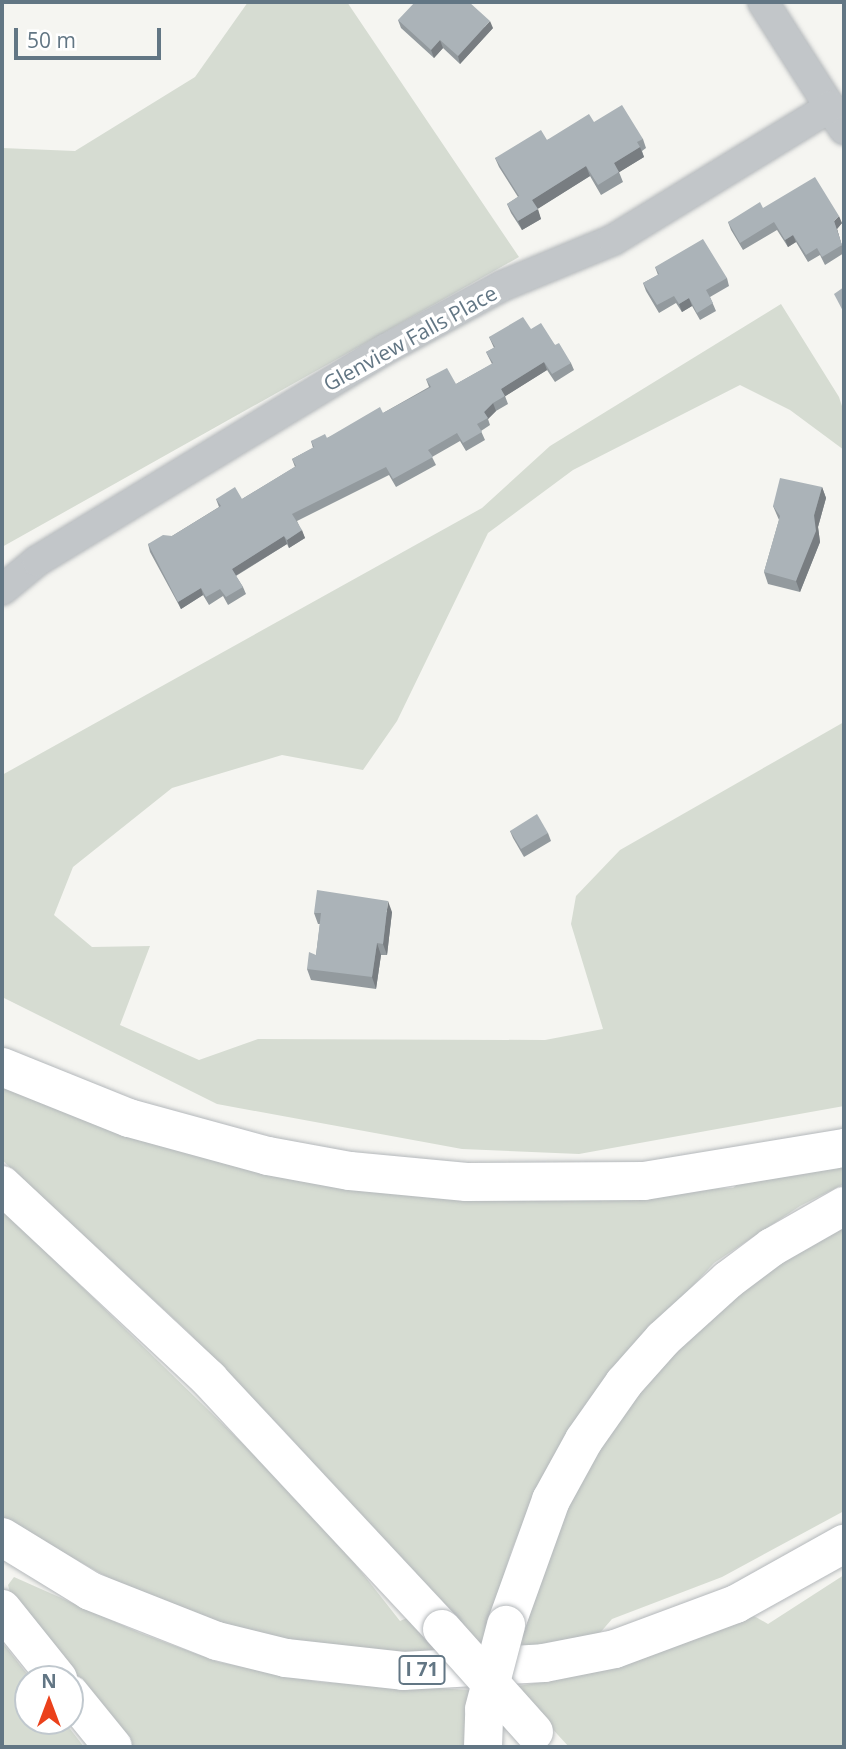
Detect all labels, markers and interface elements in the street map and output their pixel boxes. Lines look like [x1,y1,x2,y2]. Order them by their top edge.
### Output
scale bar [18,14,164,58]
text: 50 m [27,26,76,54]
street label: Glenview Falls Place [319,280,501,396]
road number: I 71 [398,1654,446,1686]
north arrow [14,1665,84,1735]
text: N [41,1668,57,1694]

